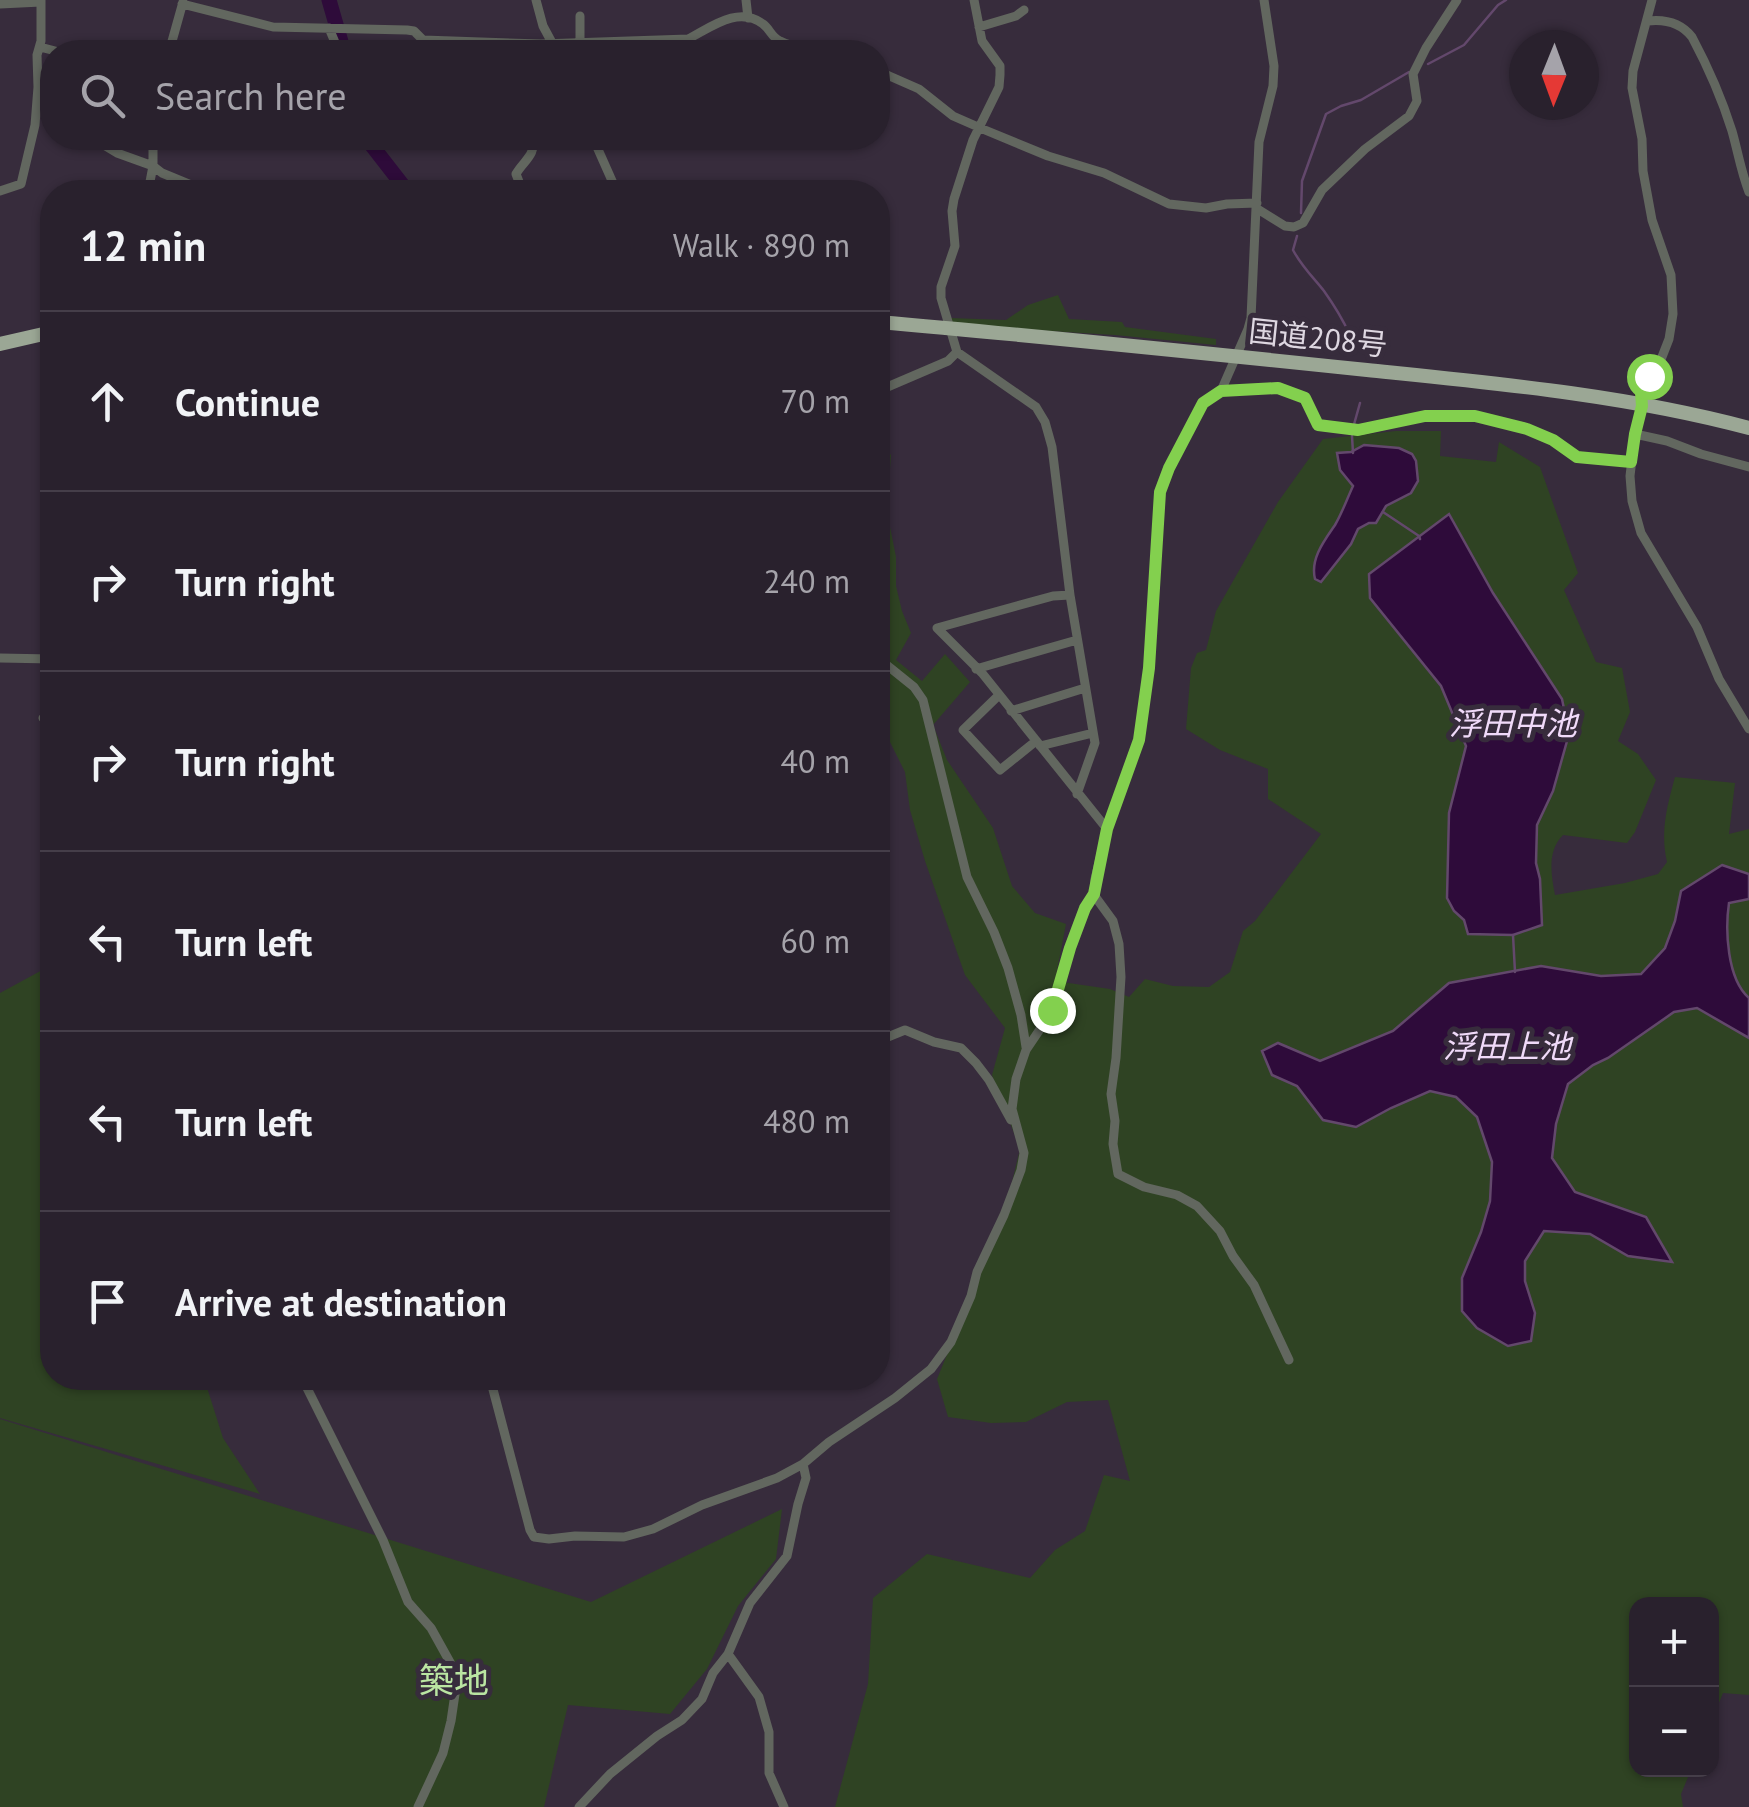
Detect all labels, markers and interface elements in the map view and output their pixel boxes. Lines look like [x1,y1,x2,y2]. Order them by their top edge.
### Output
north arrow [1509,30,1599,120]
search box [40,40,890,150]
icon: search [75,68,130,123]
text: Search here [155,71,347,120]
text: 12 min [80,218,206,273]
text: Walk · 890 m [673,224,850,266]
street label: 国道208号 [1247,310,1389,364]
route start [1627,354,1673,400]
icon: ahead [80,374,135,429]
text: Continue [175,377,320,426]
text: 70 m [781,380,850,422]
icon: right [80,554,135,609]
text: Turn right [175,557,335,606]
text: 240 m [763,560,850,602]
water label: 浮田中池 [1449,702,1580,744]
icon: right [80,734,135,789]
text: Turn right [175,737,335,786]
text: 40 m [781,740,850,782]
icon: left [80,914,135,969]
text: Turn left [175,917,312,966]
text: 60 m [781,920,850,962]
route end [1030,988,1076,1034]
water label: 浮田上池 [1443,1025,1574,1067]
icon: left [80,1094,135,1149]
text: Turn left [175,1097,312,1146]
text: 480 m [763,1100,850,1142]
icon: arrive [80,1274,135,1329]
text: Arrive at destination [175,1277,507,1326]
map controls [1629,1597,1719,1777]
button: + [1629,1597,1719,1687]
district label: 築地 [419,1657,489,1703]
button: − [1629,1687,1719,1777]

